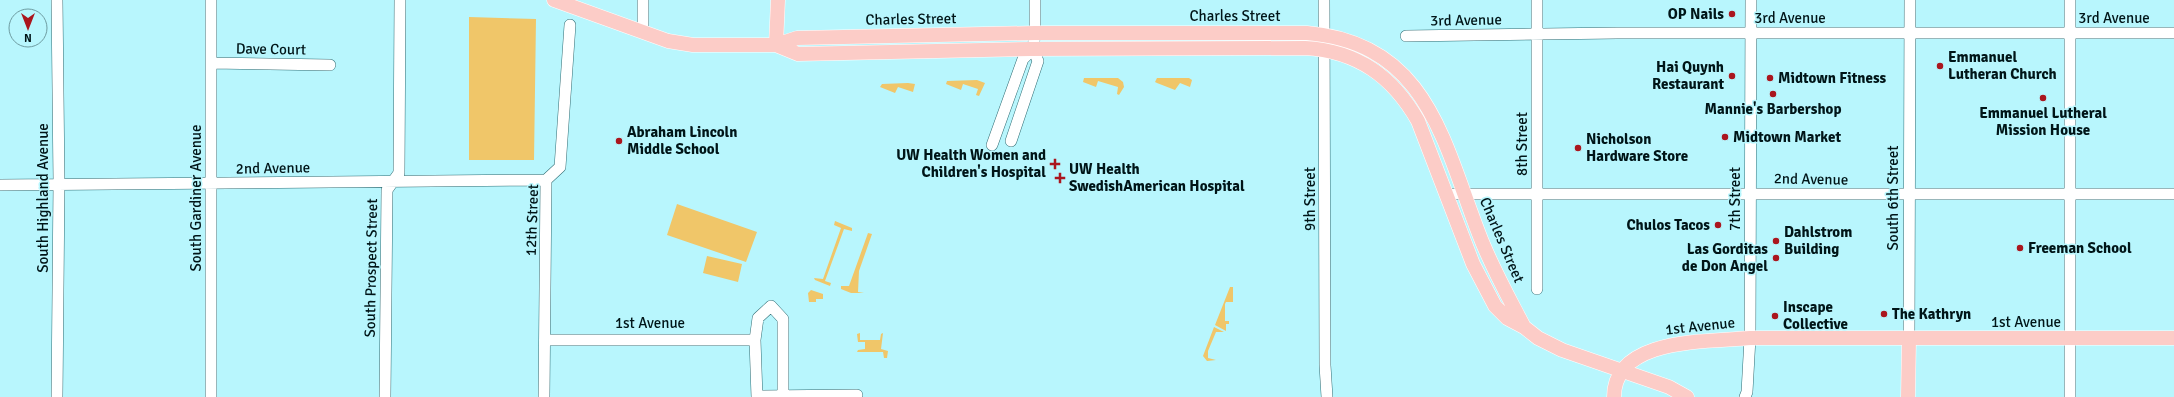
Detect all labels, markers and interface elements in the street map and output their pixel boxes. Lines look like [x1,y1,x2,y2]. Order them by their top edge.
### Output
place label: OP Nails [1668,5,1724,23]
street label: Charles Street [1189,7,1281,25]
north arrow [8,8,48,48]
street label: Charles Street [865,9,957,29]
marker: OP Nails [1727,9,1737,19]
street label: 3rd Avenue [1754,9,1826,27]
street label: 3rd Avenue [2078,9,2150,27]
street label: 3rd Avenue [1430,10,1502,30]
text: N [24,31,32,44]
street label: Dave Court [236,39,306,59]
place label: Emmanuel Lutheran Church [1948,48,2057,83]
place label: Hai Quynh Restaurant [1652,58,1724,93]
marker: Emmanuel Lutheran Church [1935,61,1945,71]
place label: Midtown Fitness [1778,69,1887,87]
marker: Hai Quynh Restaurant [1727,71,1737,81]
marker: Midtown Fitness [1765,73,1775,83]
marker: Mannie's Barbershop [1768,89,1778,99]
marker: Emmanuel Lutheral Mission House [2038,93,2048,103]
place label: Mannie's Barbershop [1705,100,1841,118]
place label: Emmanuel Lutheral Mission House [1979,104,2107,139]
street label: 8th Street [1513,112,1531,176]
street label: South Highland Avenue [34,123,52,273]
place label: Abraham Lincoln Middle School [627,123,737,158]
street label: South Gardiner Avenue [187,124,205,272]
place label: Midtown Market [1733,128,1841,146]
place label: Nicholson Hardware Store [1586,130,1688,165]
marker: Midtown Market [1720,132,1730,142]
marker: Abraham Lincoln Middle School [614,136,624,146]
marker: Nicholson Hardware Store [1573,143,1583,153]
place label: UW Health Women and Children's Hospital [896,146,1046,181]
street label: South 6th Street [1884,146,1902,250]
street label: 2nd Avenue [236,158,310,178]
marker: UW Health Women and Children's Hospital [1049,158,1061,170]
place label: UW Health SwedishAmerican Hospital [1069,160,1245,195]
street label: 9th Street [1301,167,1319,231]
street label: 7th Street [1726,167,1744,231]
street label: 2nd Avenue [1774,169,1848,189]
marker: UW Health SwedishAmerican Hospital [1054,172,1066,184]
street label: 12th Street [522,184,542,256]
street label: Charles Street [1476,195,1528,285]
street label: South Prospect Street [361,198,381,338]
place label: Chulos Tacos [1626,216,1710,234]
marker: Chulos Tacos [1713,220,1723,230]
place label: Dahlstrom Building [1784,223,1852,258]
marker: Dahlstrom Building [1771,236,1781,246]
place label: Freeman School [2028,239,2132,257]
place label: Las Gorditas de Don Angel [1682,240,1768,275]
marker: Freeman School [2015,243,2025,253]
marker: Las Gorditas de Don Angel [1771,253,1781,263]
place label: Inscape Collective [1783,298,1848,333]
place label: The Kathryn [1892,305,1971,323]
marker: The Kathryn [1879,309,1889,319]
marker: Inscape Collective [1770,311,1780,321]
street label: 1st Avenue [1664,313,1736,339]
street label: 1st Avenue [1991,313,2061,331]
street label: 1st Avenue [615,314,685,332]

